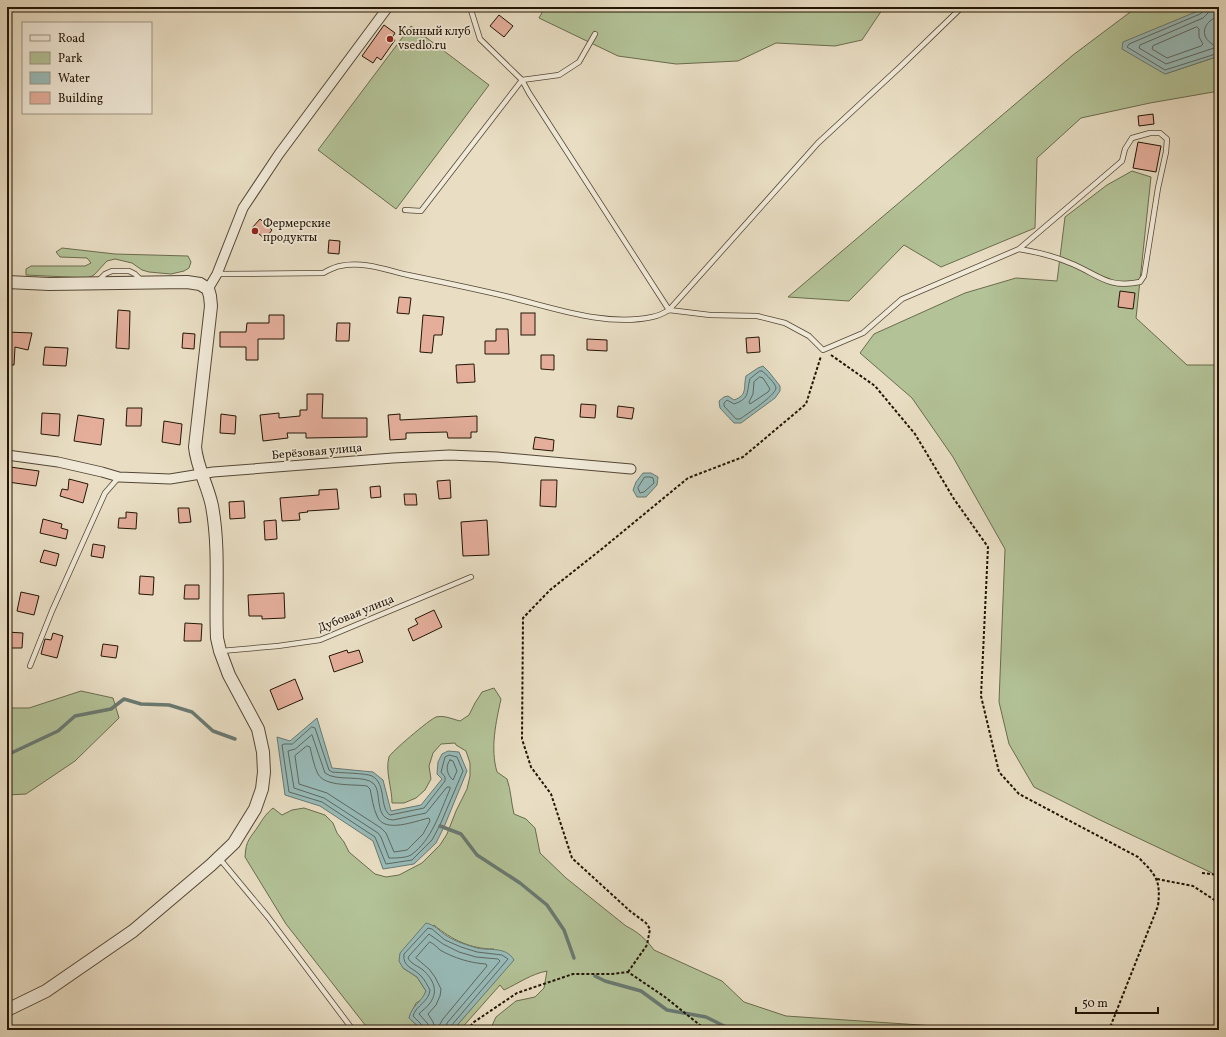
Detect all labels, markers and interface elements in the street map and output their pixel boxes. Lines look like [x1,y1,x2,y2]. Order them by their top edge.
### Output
legend [22,22,152,114]
place label: Конный клуб vsedlo.ru [398,24,471,54]
text: Road [58,31,85,47]
marker: Конный клуб vsedlo.ru [385,34,395,44]
text: Park [58,51,83,67]
text: Water [58,71,90,87]
text: Building [58,91,103,107]
place label: Фермерские продукты [263,216,331,246]
marker: Фермерские продукты [250,226,260,236]
street label: Берёзовая улица [271,440,363,464]
street label: Дубовая улица [315,591,397,637]
scale bar [1076,989,1158,1015]
text: 50 m [1082,996,1108,1012]

